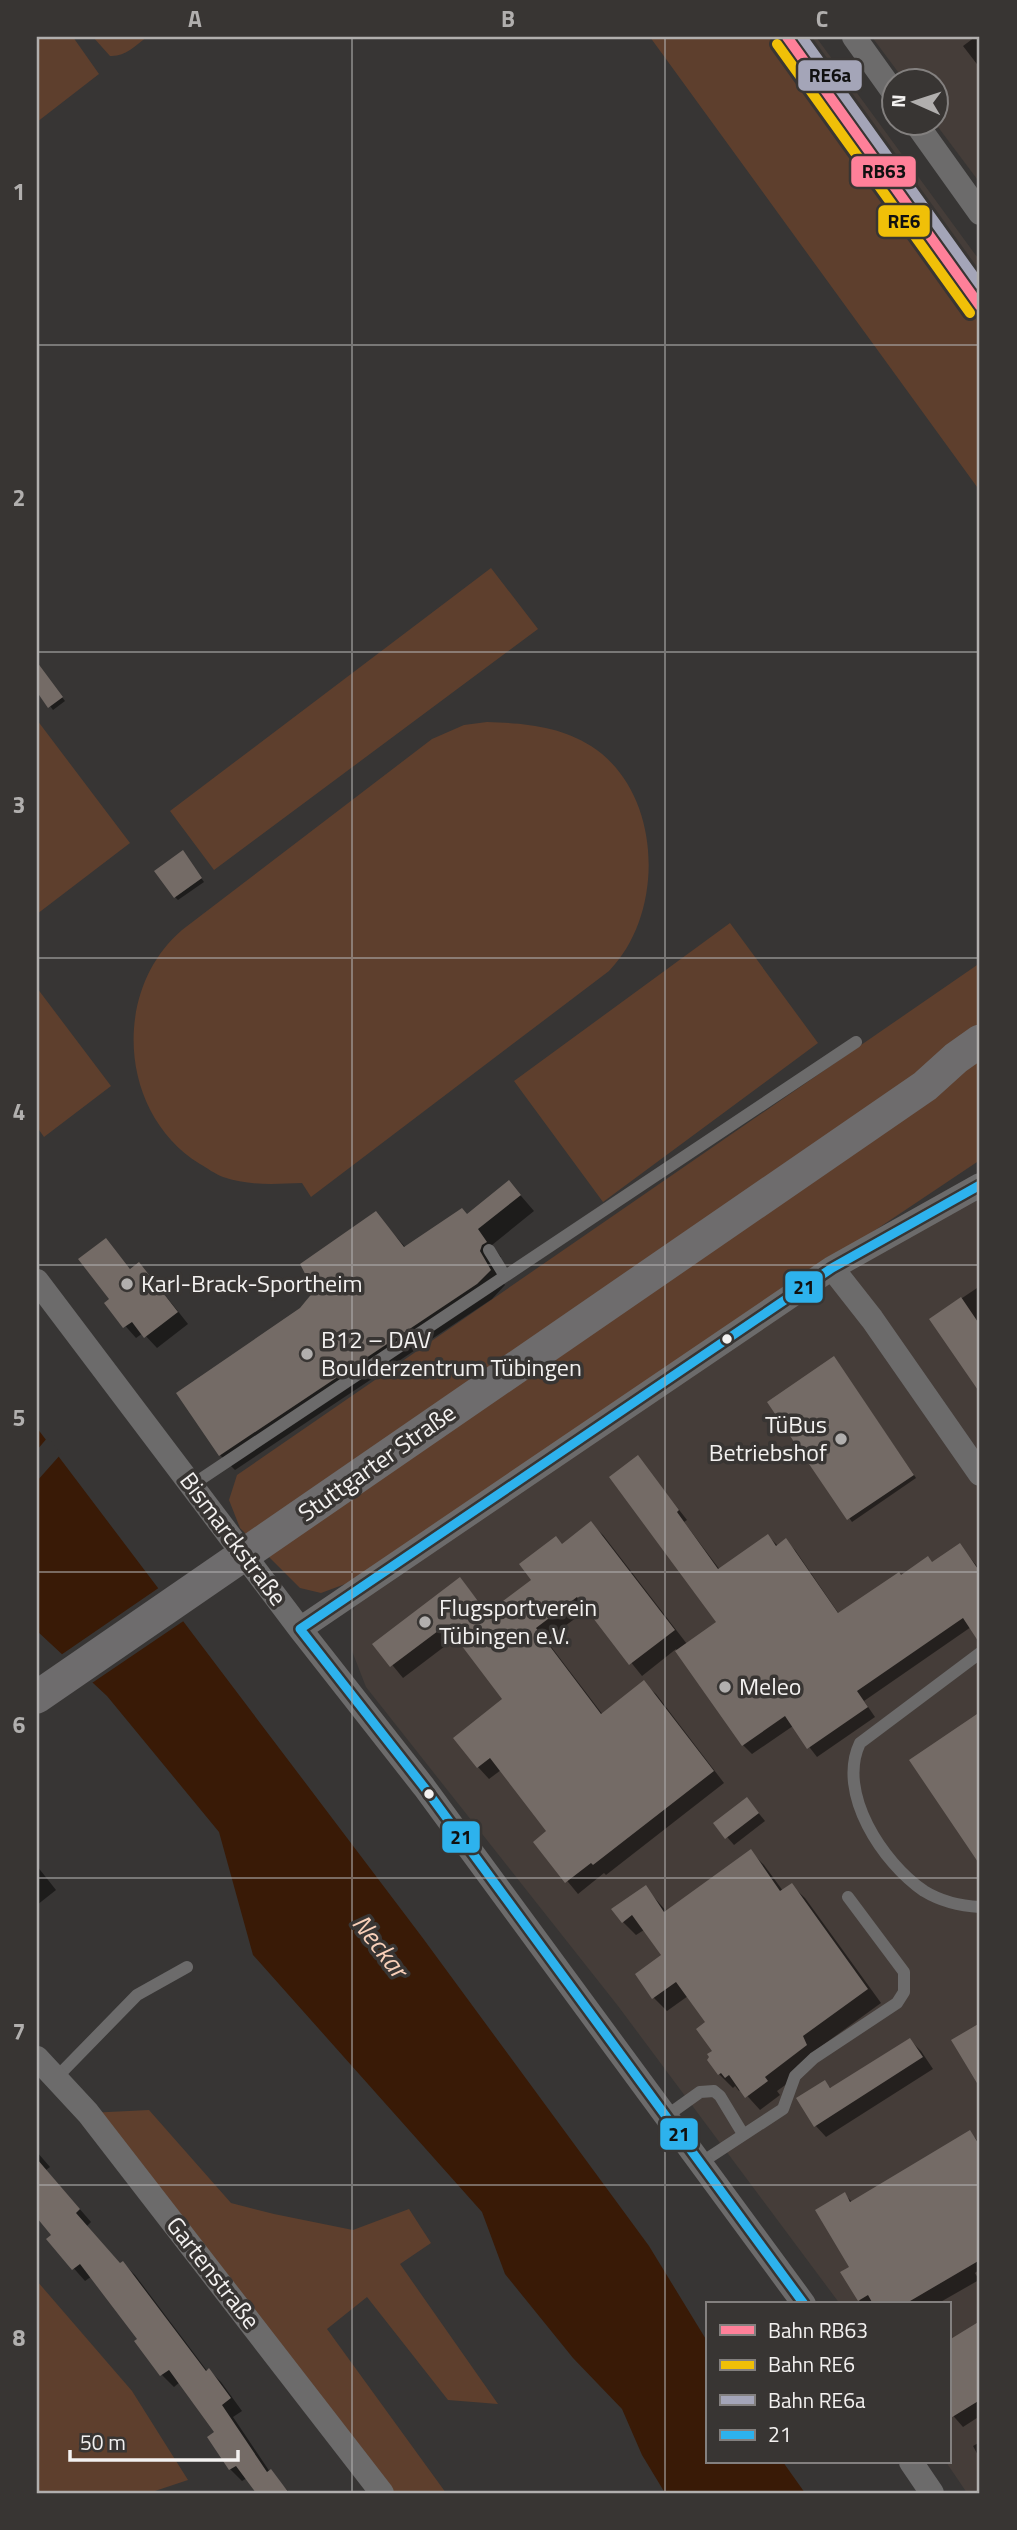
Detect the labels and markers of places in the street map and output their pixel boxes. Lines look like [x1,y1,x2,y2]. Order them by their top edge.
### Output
place label: Karl-Brack-Sportheim [141,1265,363,1301]
marker: Karl-Brack-Sportheim [119,1276,135,1292]
place label: B12 – DAV Boulderzentrum Tübingen [321,1321,582,1385]
unlabelled marker [720,1332,734,1346]
marker: B12 – DAV Boulderzentrum Tübingen [299,1346,315,1362]
place label: TüBus Betriebshof [709,1406,827,1470]
marker: TüBus Betriebshof [833,1431,849,1447]
place label: Flugsportverein Tübingen e.V. [439,1589,597,1653]
marker: Flugsportverein Tübingen e.V. [417,1614,433,1630]
place label: Meleo [739,1668,802,1704]
marker: Meleo [717,1679,733,1695]
unlabelled marker [422,1787,436,1801]

